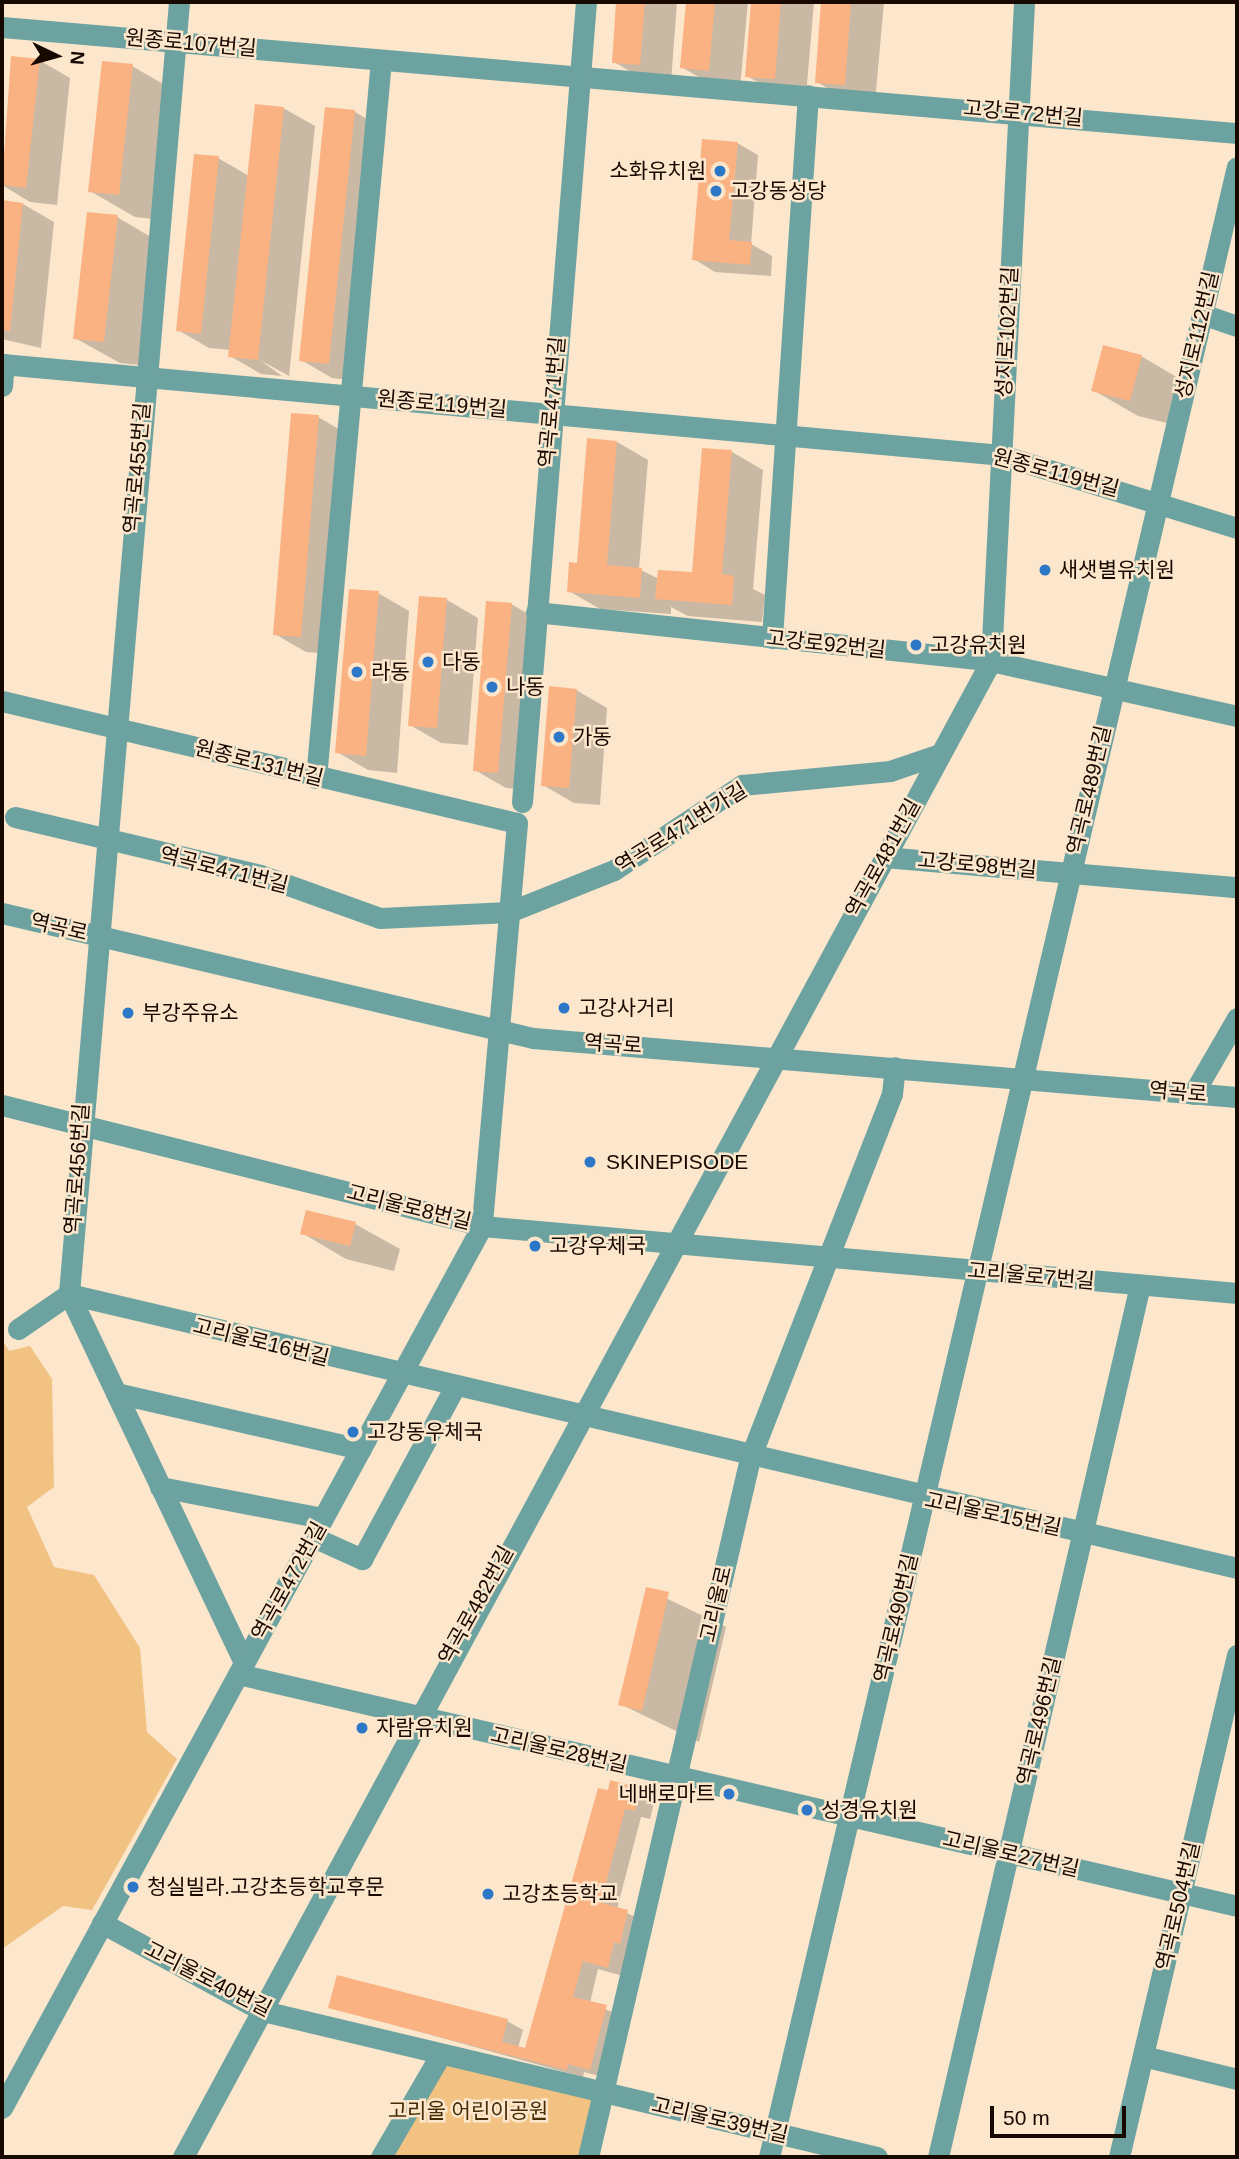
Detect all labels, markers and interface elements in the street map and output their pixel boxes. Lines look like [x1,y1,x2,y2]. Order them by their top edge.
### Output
north arrow [21,21,91,91]
street label: 원종로107번길 [124,25,258,61]
text: N [66,50,88,66]
street label: 고강로72번길 [962,95,1084,131]
place label: 소화유치원 [609,158,706,184]
marker: 소화유치원 [712,163,728,179]
place label: 고강동성당 [730,178,827,204]
marker: 고강동성당 [708,183,724,199]
street label: 성지로102번길 [991,266,1023,398]
street label: 성지로112번길 [1170,269,1224,401]
street label: 역곡로471번길 [534,335,570,469]
street label: 원종로119번길 [376,386,508,422]
street label: 역곡로455번길 [119,401,155,535]
street label: 원종로119번길 [990,444,1122,502]
place label: 새샛별유치원 [1059,557,1175,583]
marker: 새샛별유치원 [1037,562,1053,578]
street label: 고강로92번길 [765,625,887,663]
place label: 고강유치원 [930,632,1027,658]
marker: 고강유치원 [908,637,924,653]
place label: 다동 [442,649,481,675]
marker: 다동 [420,654,436,670]
place label: 라동 [371,659,410,685]
marker: 라동 [349,664,365,680]
place label: 나동 [506,674,545,700]
marker: 나동 [484,679,500,695]
street label: 역곡로489번길 [1062,723,1116,857]
place label: 가동 [573,724,612,750]
marker: 가동 [551,729,567,745]
street label: 원종로131번길 [192,735,326,791]
street label: 역곡로471번가길 [610,777,752,879]
street label: 역곡로481번길 [840,794,926,922]
street label: 역곡로471번길 [157,842,291,898]
street label: 고강로98번길 [916,847,1038,883]
street label: 역곡로 [28,908,90,946]
place label: 고강사거리 [578,995,675,1021]
place label: 부강주유소 [142,1000,239,1026]
marker: 고강사거리 [556,1000,572,1016]
marker: 부강주유소 [120,1005,136,1021]
street label: 역곡로 [583,1029,643,1059]
street label: 역곡로 [1148,1077,1208,1107]
street label: 역곡로456번길 [60,1102,94,1236]
place label: SKINEPISODE [606,1149,748,1175]
marker: SKINEPISODE [580,1152,600,1172]
street label: 고리울로8번길 [344,1179,474,1235]
place label: 고강우체국 [549,1233,646,1259]
marker: 고강우체국 [527,1238,543,1254]
street label: 고리울로7번길 [966,1258,1096,1294]
street label: 고리울로16번길 [190,1313,332,1371]
place label: 고강동우체국 [367,1419,483,1445]
marker: 고강동우체국 [345,1424,361,1440]
street label: 고리울로15번길 [922,1487,1064,1541]
street label: 역곡로472번길 [246,1517,332,1645]
street label: 역곡로482번길 [433,1541,519,1669]
street label: 역곡로490번길 [869,1551,923,1685]
street label: 고리울로 [695,1564,737,1644]
street label: 역곡로496번길 [1012,1654,1066,1788]
place label: 자람유치원 [376,1715,473,1741]
marker: 자람유치원 [354,1720,370,1736]
street label: 고리울로28번길 [488,1722,630,1778]
place label: 네배로마트 [618,1781,715,1807]
marker: 네배로마트 [721,1786,737,1802]
place label: 성경유치원 [821,1797,918,1823]
marker: 성경유치원 [799,1802,815,1818]
street label: 고리울로27번길 [940,1826,1082,1882]
street label: 역곡로504번길 [1151,1839,1205,1973]
place label: 청실빌라.고강초등학교후문 [147,1874,385,1900]
marker: 청실빌라.고강초등학교후문 [125,1879,141,1895]
place label: 고강초등학교 [502,1881,618,1907]
marker: 고강초등학교 [480,1886,496,1902]
street label: 고리울로40번길 [140,1936,276,2022]
street label: 고리울로39번길 [649,2092,791,2148]
scale bar [994,2092,1130,2136]
park label: 고리울 어린이공원 [388,2098,548,2124]
text: 50 m [1003,2106,1050,2129]

